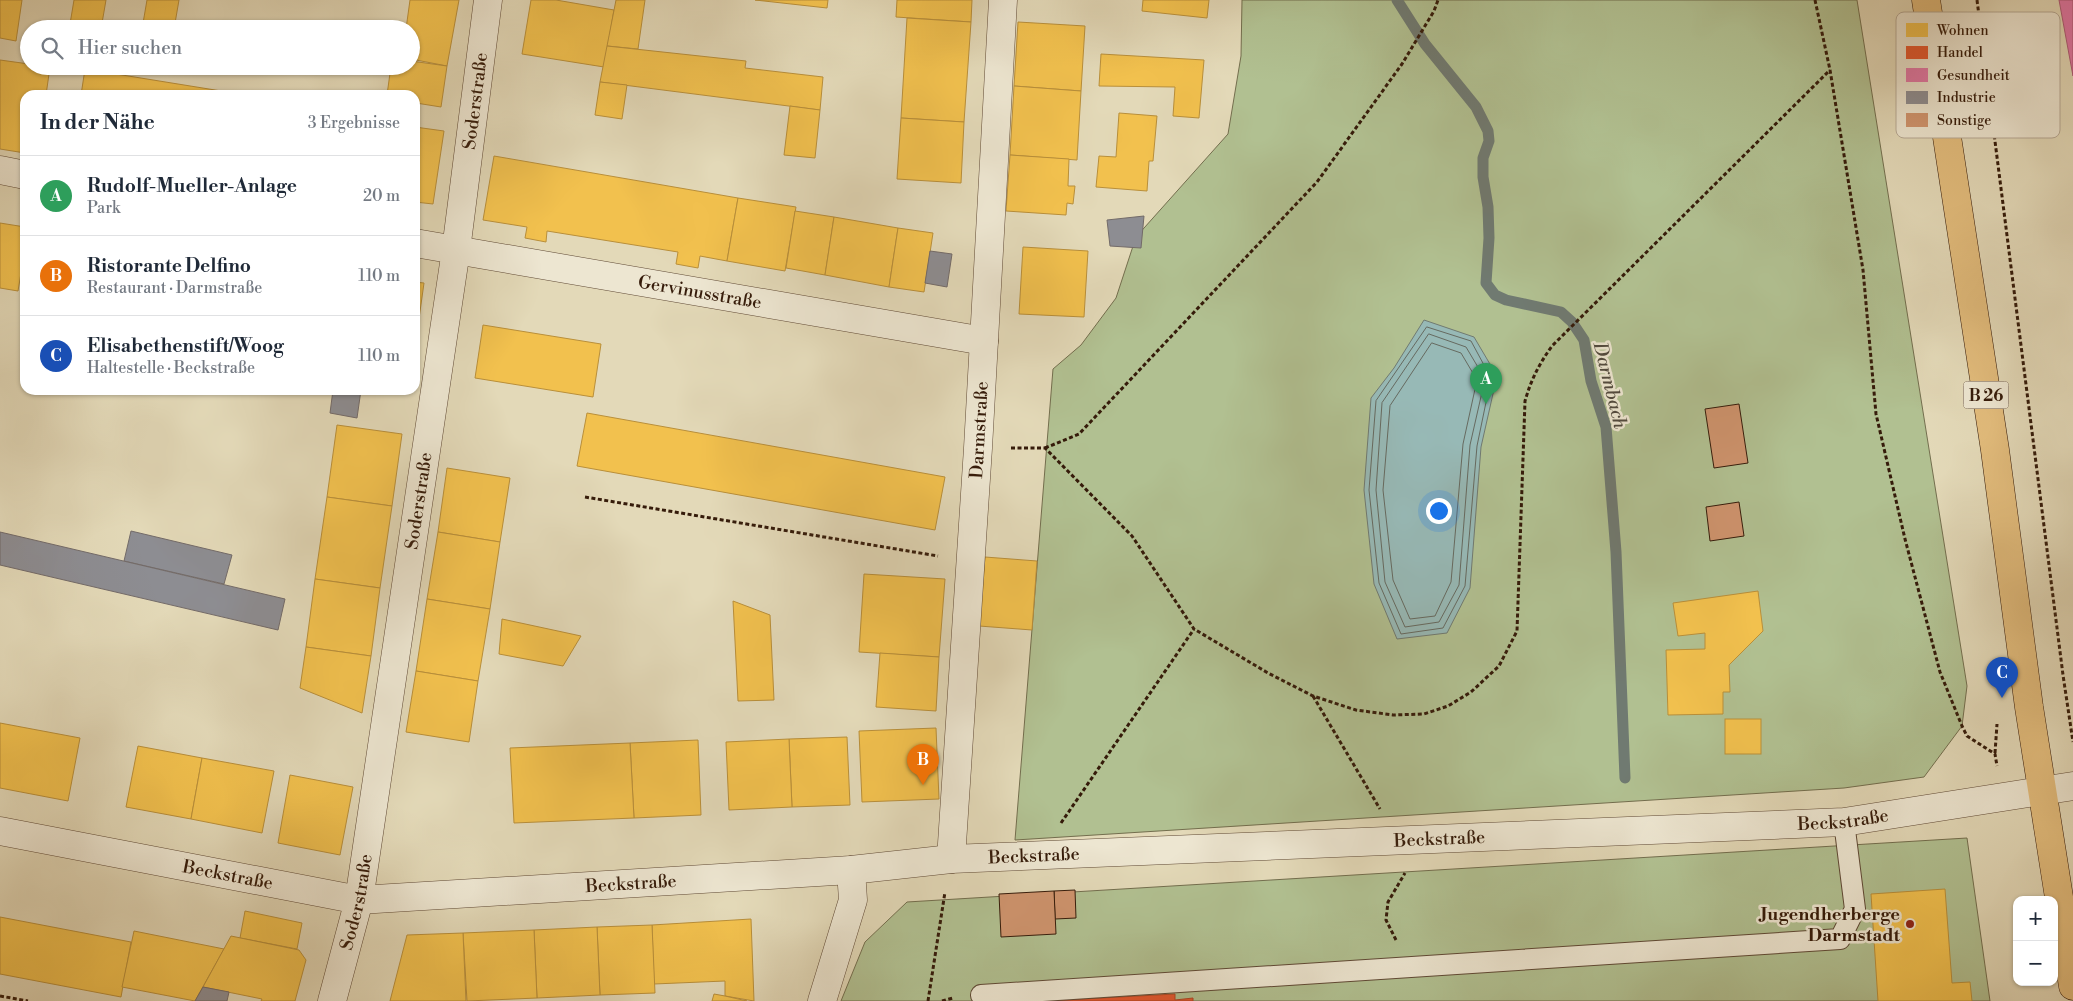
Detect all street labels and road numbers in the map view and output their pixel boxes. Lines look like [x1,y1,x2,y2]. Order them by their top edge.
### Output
street label: Soderstraße [458,51,493,151]
street label: Gervinusstraße [636,271,763,314]
street label: Darmstraße [965,381,994,479]
road number: B 26 [1964,382,2008,408]
street label: Soderstraße [400,451,438,551]
street label: Beckstraße [1796,804,1890,836]
street label: Beckstraße [1392,826,1486,853]
street label: Beckstraße [987,843,1080,869]
street label: Soderstraße [335,852,378,953]
street label: Beckstraße [180,855,275,895]
street label: Beckstraße [584,870,677,898]

